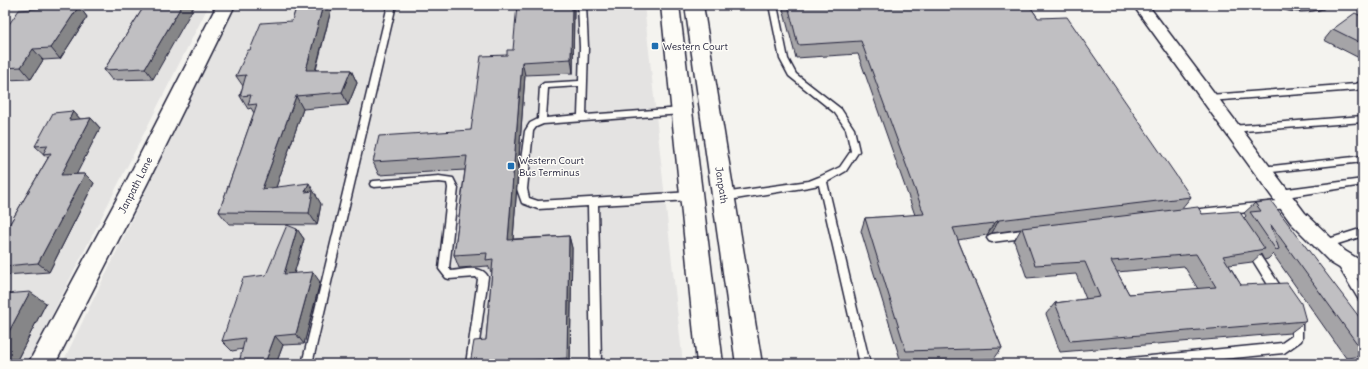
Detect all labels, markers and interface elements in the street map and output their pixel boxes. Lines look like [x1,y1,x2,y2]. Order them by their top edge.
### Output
place label: Western Court [663,40,729,53]
marker: Western Court [650,41,660,51]
place label: Western Court Bus Terminus [519,154,585,179]
street label: Janpath Lane [116,155,155,216]
marker: Western Court Bus Terminus [506,161,516,171]
street label: Janpath [712,166,731,205]

